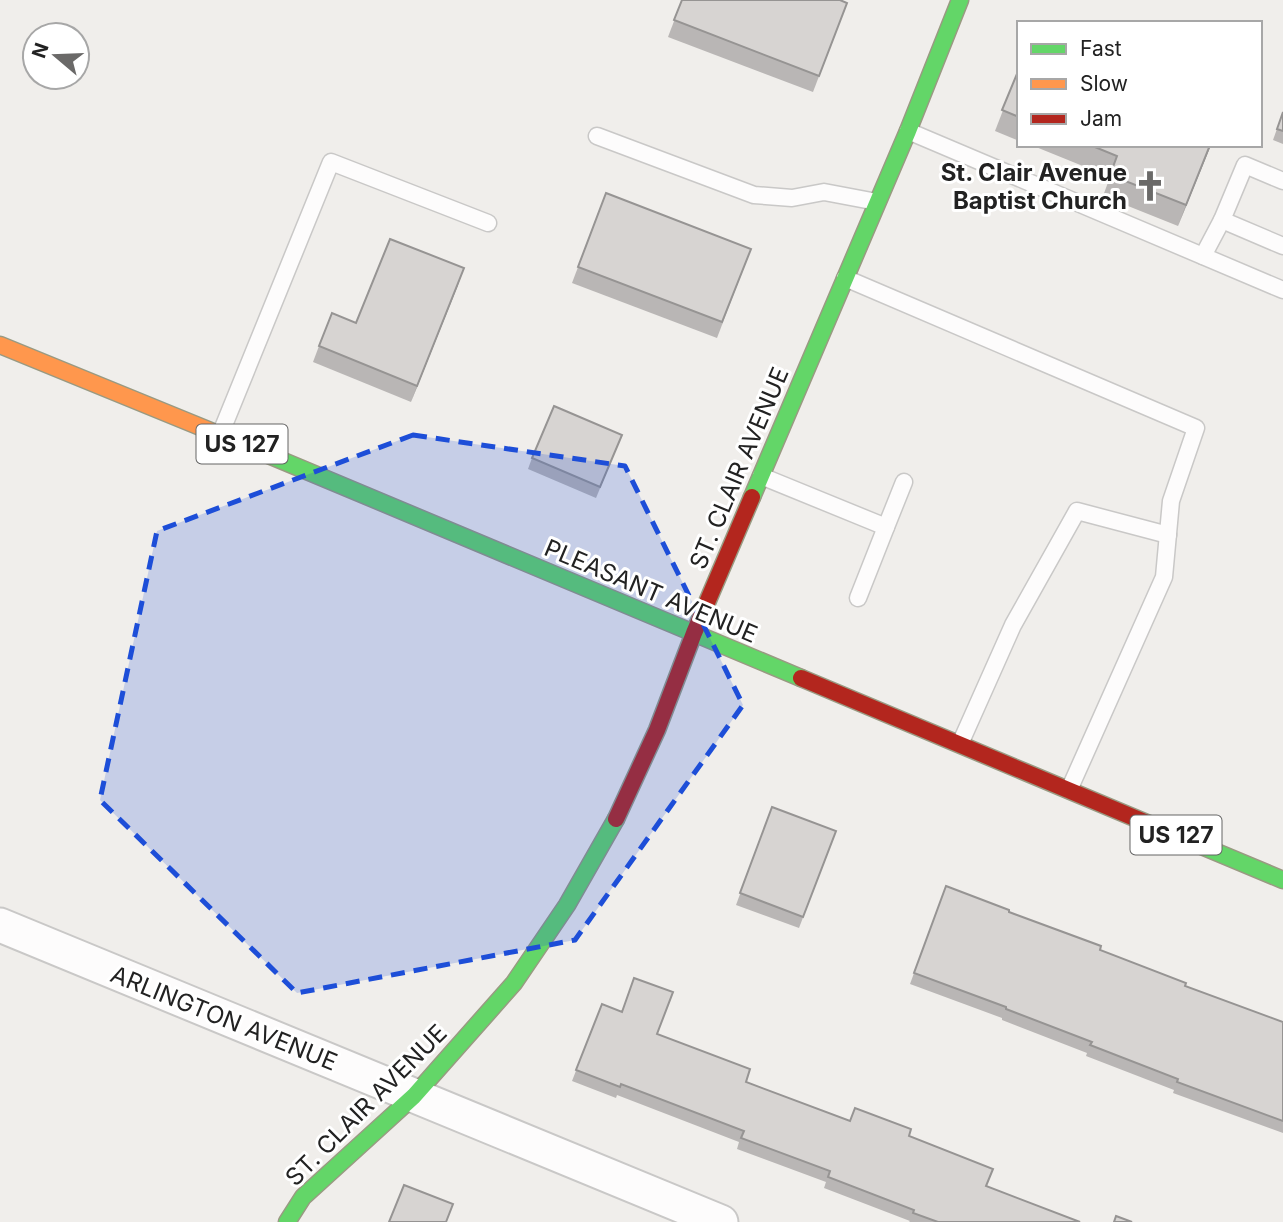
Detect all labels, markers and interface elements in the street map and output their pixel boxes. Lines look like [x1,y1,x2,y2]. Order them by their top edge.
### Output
north arrow [21,21,91,91]
legend [1017,21,1262,147]
text: Fast [1080,36,1122,61]
text: N [27,40,54,61]
text: Slow [1080,71,1128,96]
text: Jam [1080,106,1122,131]
place label: St. Clair Avenue Baptist Church [941,158,1127,215]
church icon: St. Clair Avenue Baptist Church [1133,169,1167,203]
street label: ST. CLAIR AVENUE [683,363,795,573]
road number: US 127 [196,424,288,464]
street label: PLEASANT AVENUE [540,533,762,649]
road number: US 127 [1130,816,1222,855]
street label: ARLINGTON AVENUE [107,959,341,1077]
street label: ST. CLAIR AVENUE [279,1018,453,1192]

